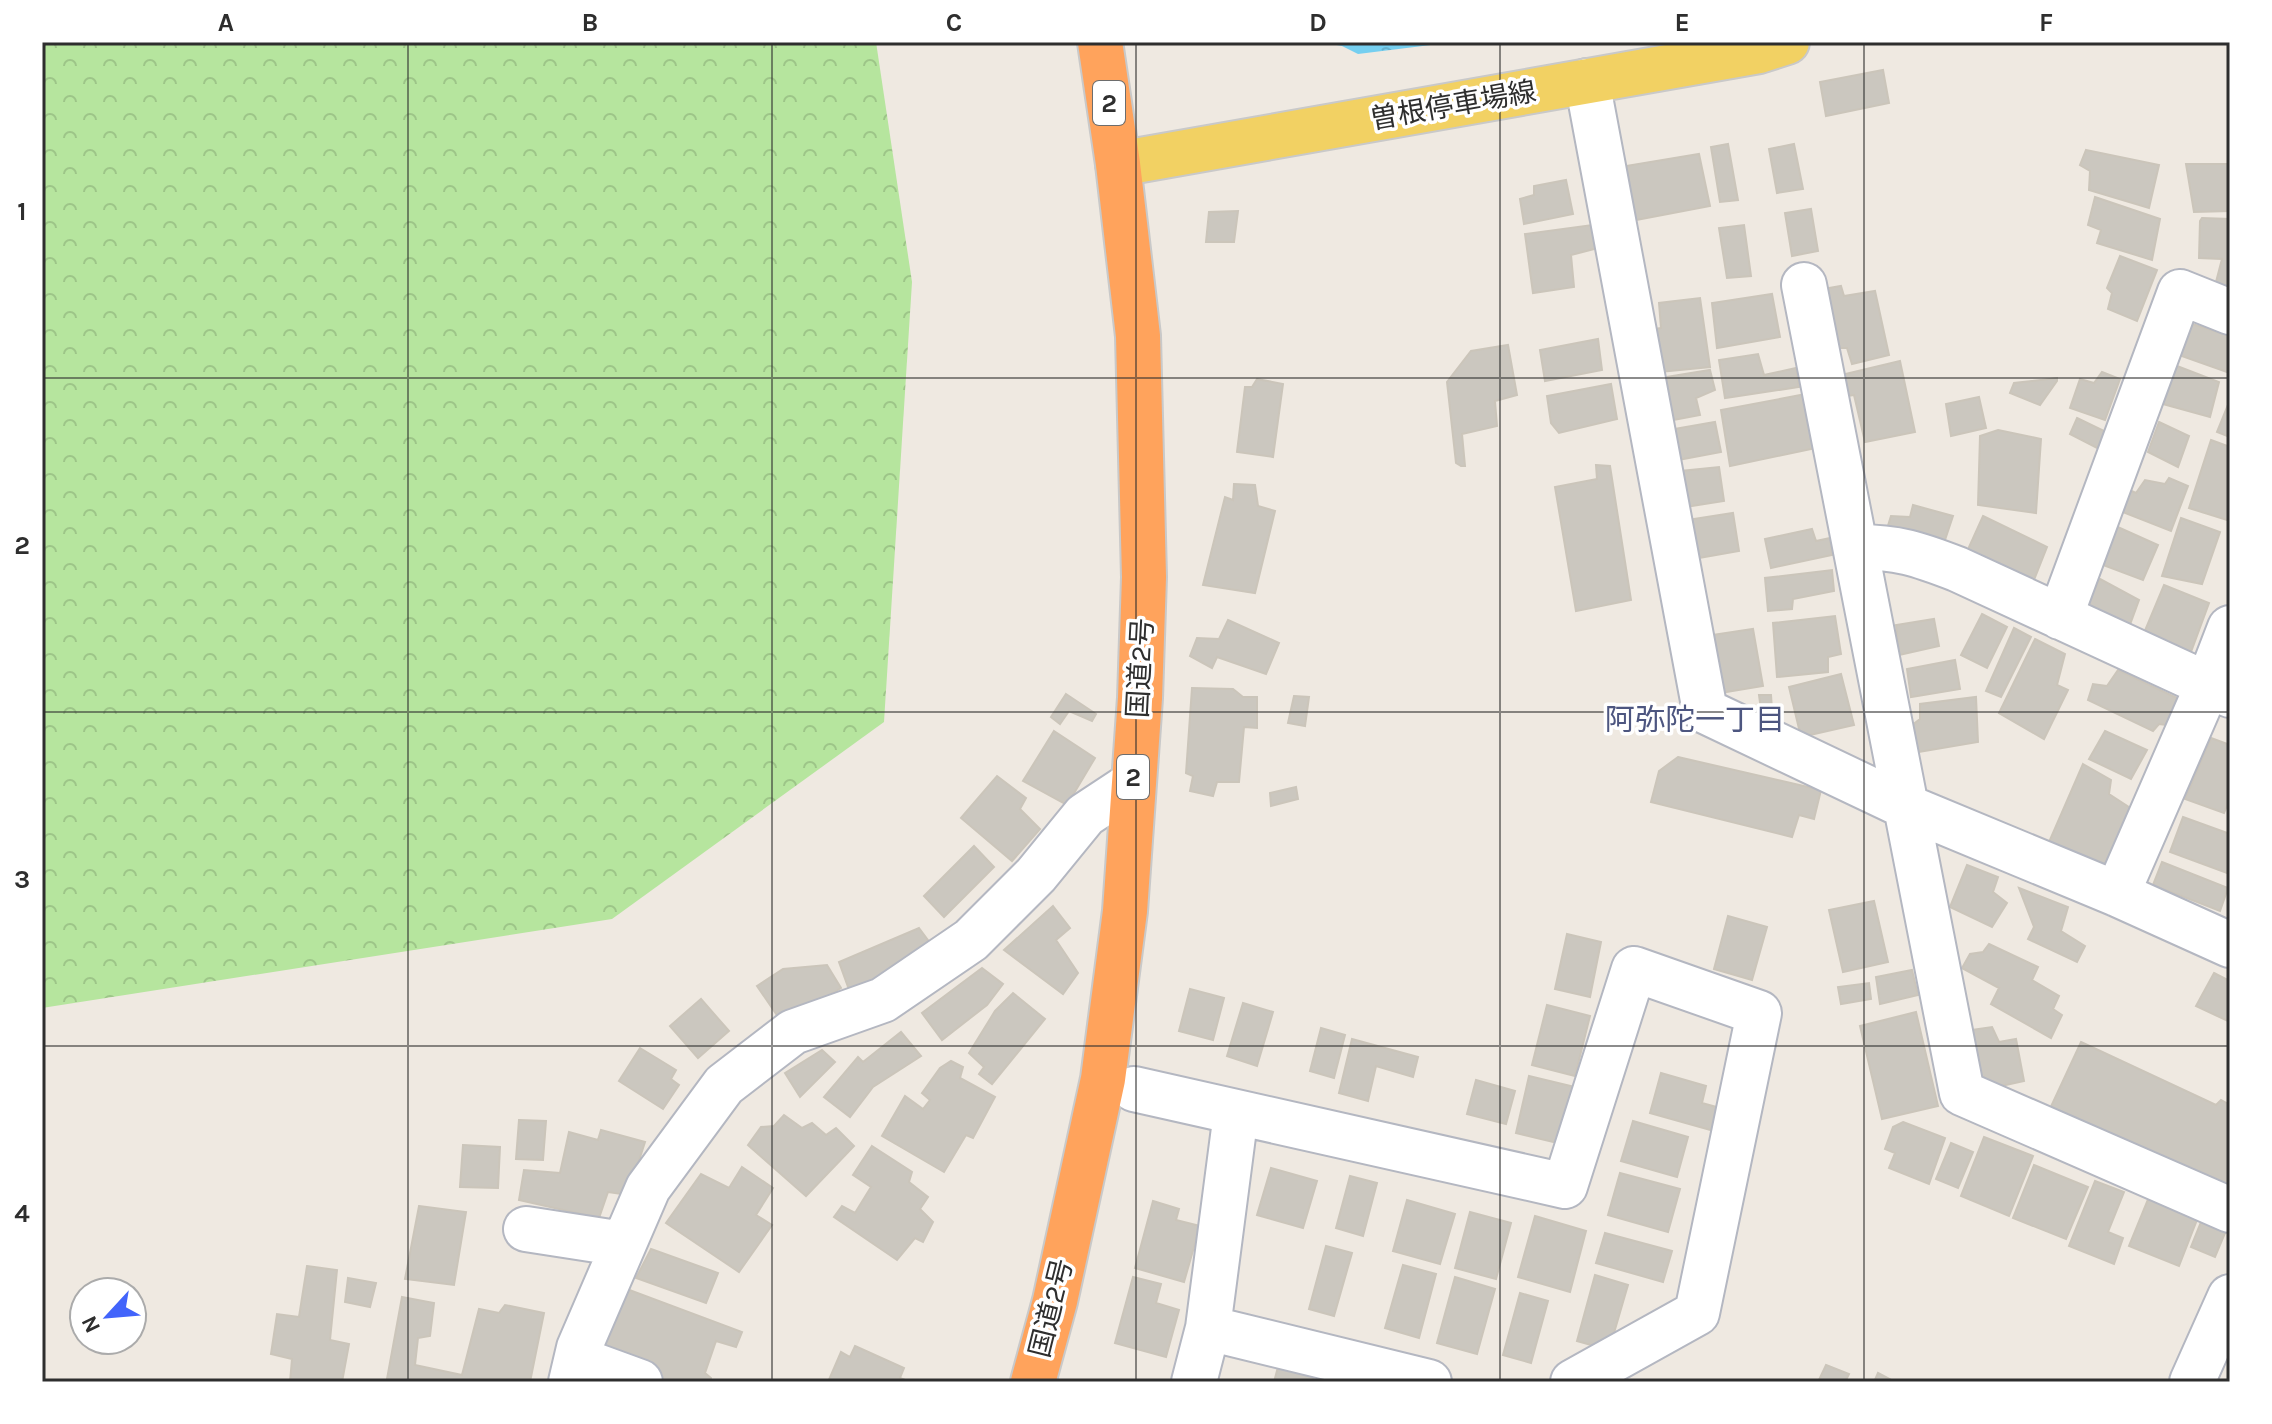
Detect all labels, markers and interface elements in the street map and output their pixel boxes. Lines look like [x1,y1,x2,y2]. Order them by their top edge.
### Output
text: A [218,7,234,38]
text: B [582,7,598,38]
text: C [946,7,962,38]
text: D [1309,7,1327,38]
text: E [1674,7,1690,38]
text: F [2039,7,2053,38]
street label: 曽根停車場線 [1367,74,1539,136]
road number: 2 [1093,81,1125,125]
text: 1 [17,196,27,227]
text: 2 [14,530,30,561]
street label: 国道2号 [1121,617,1159,719]
district label: 阿弥陀一丁目 [1605,702,1785,738]
road number: 2 [1117,755,1149,799]
text: 3 [14,864,30,895]
text: 4 [14,1198,30,1229]
street label: 国道2号 [1023,1255,1079,1361]
north arrow [68,1276,148,1356]
text: N [76,1312,106,1337]

